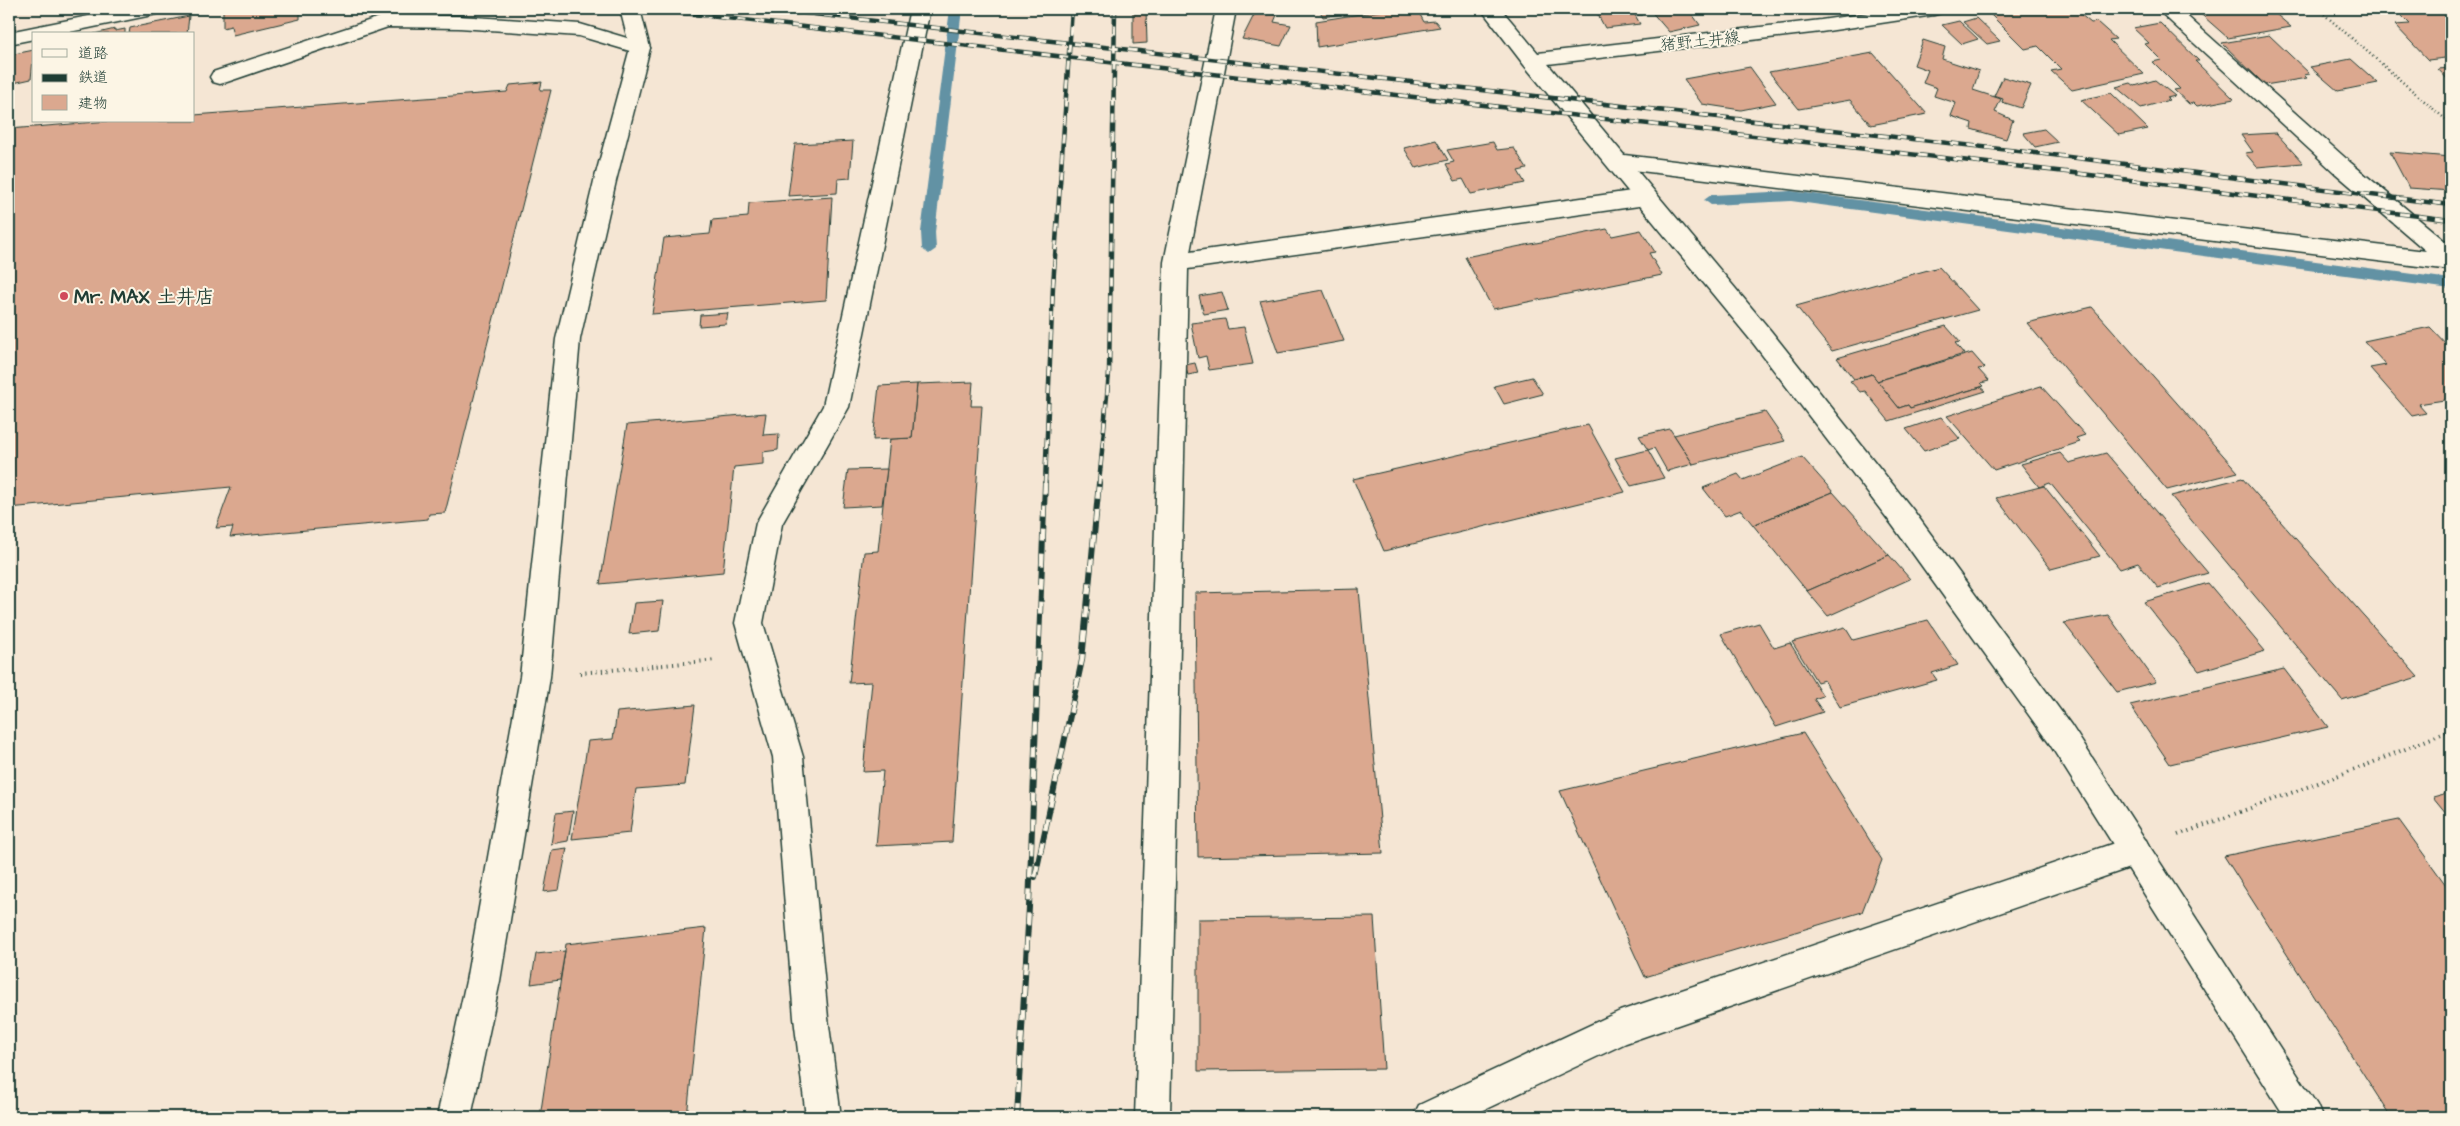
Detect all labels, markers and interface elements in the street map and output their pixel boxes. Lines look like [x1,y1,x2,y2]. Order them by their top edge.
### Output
street label: 猪野土井線 [1659,26,1741,56]
legend [32,32,195,122]
text: 道路 [78,43,108,64]
text: 鉄道 [78,67,108,88]
text: 建物 [78,93,108,114]
place label: Mr. MAX 土井店 [74,284,214,311]
marker: Mr. MAX 土井店 [58,290,70,302]

